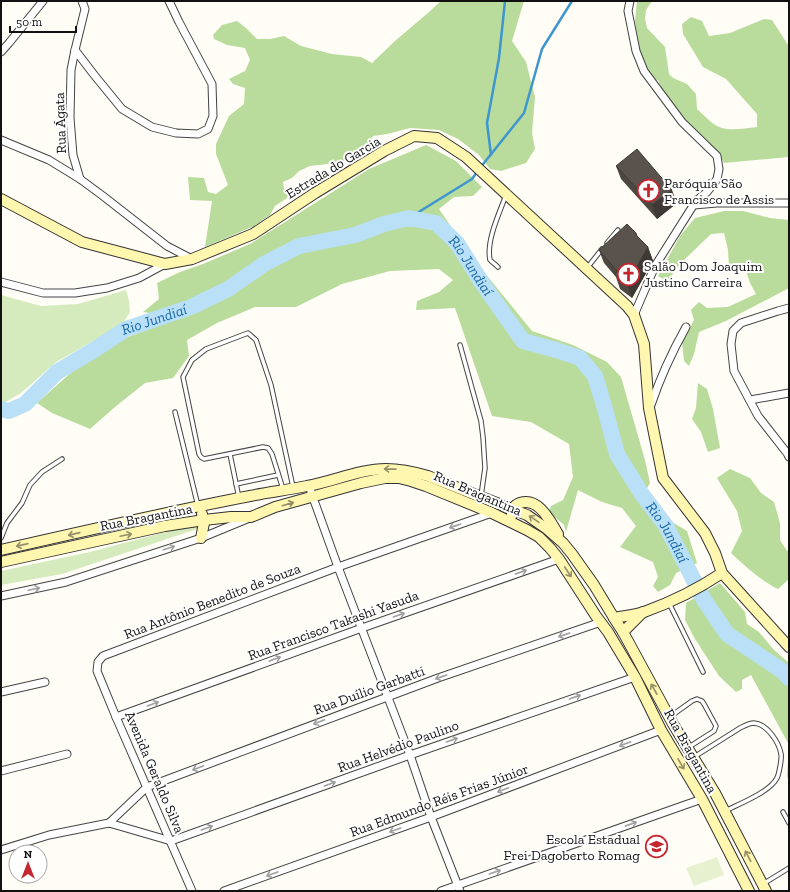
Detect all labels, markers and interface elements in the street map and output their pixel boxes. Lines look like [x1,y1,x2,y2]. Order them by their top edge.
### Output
scale bar [10,8,76,34]
text: 50 m [16,15,43,29]
street label: Rua Ágata [51,92,70,154]
street label: Estrada do Garcia [283,132,384,202]
place label: Paróquia São Francisco de Assis [664,175,774,208]
church icon: Paróquia São Francisco de Assis [636,178,662,204]
water label: Rio Jundiaí [445,231,498,300]
place label: Salão Dom Joaquim Justino Carreira [644,258,762,291]
church icon: Salão Dom Joaquim Justino Carreira [616,261,642,287]
water label: Rio Jundiaí [119,300,190,339]
one-way arrow [384,465,397,473]
street label: Rua Bragantina [431,467,525,520]
water label: Rio Jundiaí [642,498,693,567]
street label: Rua Bragantina [98,500,194,535]
one-way arrow [281,500,294,507]
one-way arrow [529,515,540,523]
one-way arrow [450,522,462,530]
one-way arrow [67,530,80,538]
one-way arrow [119,531,132,539]
one-way arrow [16,542,29,550]
one-way arrow [163,544,176,551]
street label: Rua Antônio Benedito de Souza [121,560,303,643]
one-way arrow [563,567,572,578]
one-way arrow [515,568,527,576]
one-way arrow [27,585,40,593]
street label: Rua Francisco Takashi Yasuda [245,587,421,664]
one-way arrow [392,611,404,619]
one-way arrow [558,632,571,639]
one-way arrow [269,655,281,663]
street label: Rua Duílio Garbatti [311,662,427,718]
one-way arrow [436,674,448,682]
one-way arrow [650,683,658,695]
one-way arrow [568,693,580,701]
one-way arrow [147,699,159,707]
street label: Rua Bragantina [660,706,721,797]
street label: Avenida Geraldo Silva [121,709,188,836]
street label: Rua Helvédio Paulino [335,717,461,776]
one-way arrow [314,719,326,727]
one-way arrow [446,736,458,744]
one-way arrow [619,740,631,748]
one-way arrow [677,758,685,769]
street label: Rua Edmundo Réis Frias Júnior [347,760,531,841]
one-way arrow [192,765,204,773]
one-way arrow [323,780,336,787]
one-way arrow [498,786,510,794]
one-way arrow [624,820,637,827]
one-way arrow [201,824,214,831]
one-way arrow [389,827,401,835]
place label: Escola Estadual Frei Dagoberto Romag [504,831,640,864]
school or university icon: Escola Estadual Frei Dagoberto Romag [643,834,669,860]
north arrow [8,844,48,884]
text: N [24,848,33,861]
one-way arrow [744,851,751,863]
one-way arrow [489,867,501,875]
one-way arrow [267,870,279,878]

